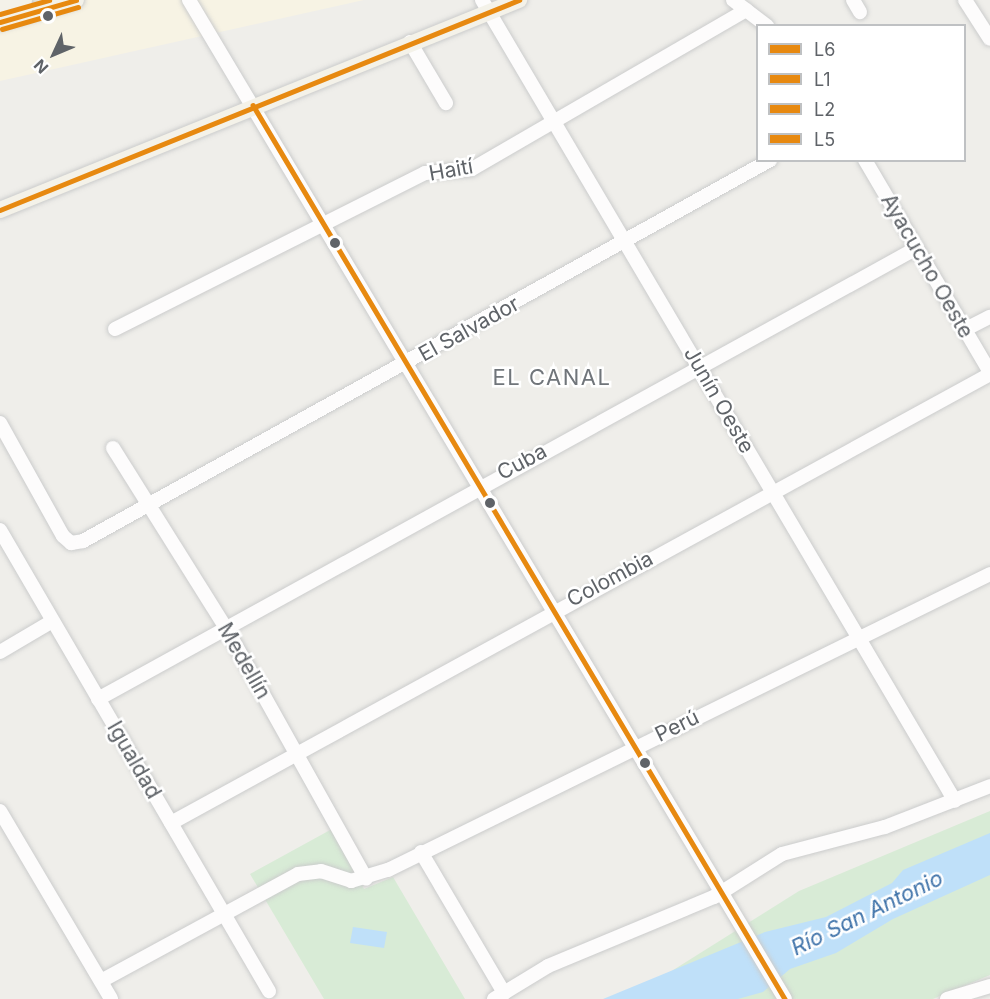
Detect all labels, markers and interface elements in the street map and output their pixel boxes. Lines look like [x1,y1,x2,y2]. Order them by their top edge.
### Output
unlabelled marker [42,10,54,22]
north arrow [24,24,84,84]
legend [756,24,966,162]
text: L6 [814,39,835,60]
text: N [30,55,52,78]
text: L1 [814,69,831,90]
text: L2 [814,99,835,120]
text: L5 [814,129,835,150]
street label: Haití [427,154,475,186]
street label: Ayacucho Oeste [876,189,978,343]
unlabelled marker [329,237,341,249]
street label: El Salvador [414,291,524,367]
street label: Junín Oeste [678,342,760,458]
district label: EL CANAL [493,365,611,391]
street label: Cuba [493,439,551,485]
unlabelled marker [484,497,496,509]
street label: Colombia [563,546,657,612]
street label: Medellín [212,618,276,704]
street label: Perú [651,705,703,747]
street label: Igualdad [102,717,166,803]
unlabelled marker [639,757,651,769]
water label: Río San Antonio [787,865,947,961]

